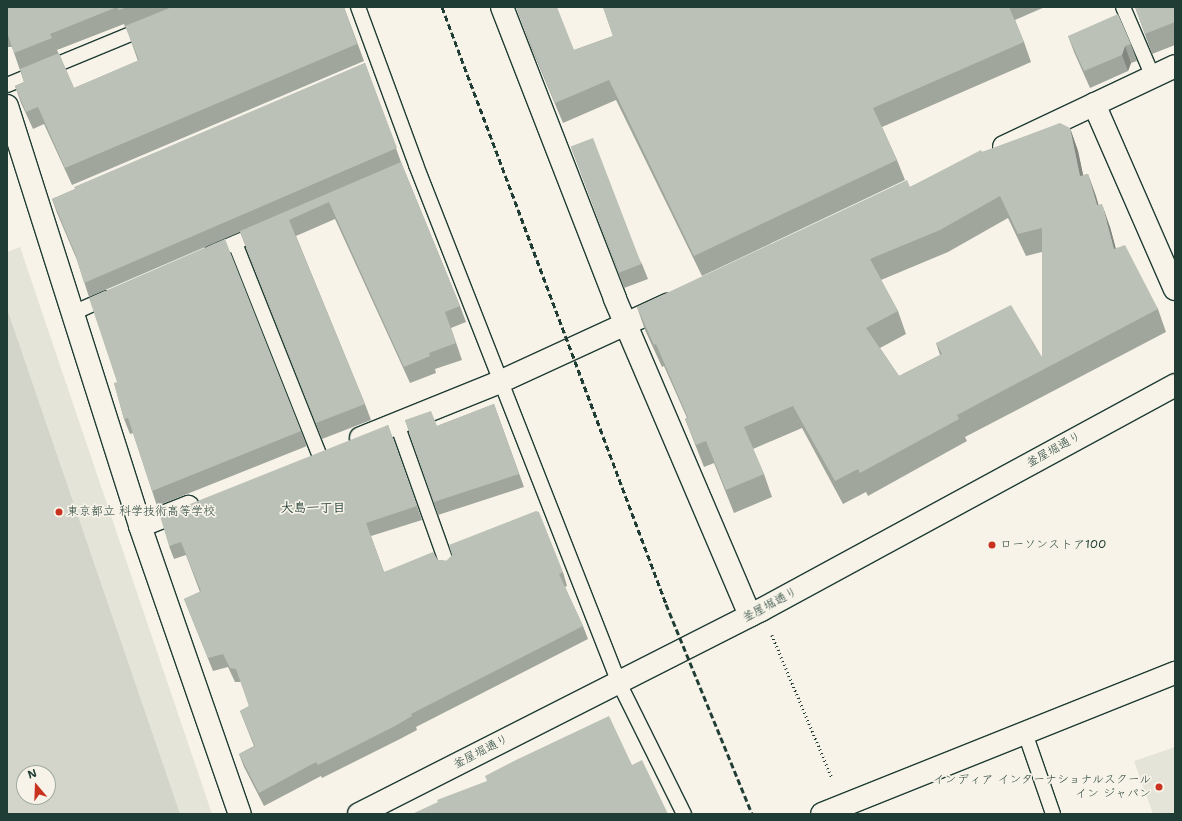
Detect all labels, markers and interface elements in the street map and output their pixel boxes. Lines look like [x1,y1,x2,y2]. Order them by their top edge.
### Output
street label: 釜屋堀通り [1024,429,1084,471]
district label: 大島一丁目 [281,500,345,516]
place label: 東京都立 科学技術高等学校 [67,505,215,519]
marker: 東京都立 科学技術高等学校 [54,507,64,517]
place label: ローソンストア100 [1000,538,1105,552]
marker: ローソンストア100 [987,540,997,550]
street label: 釜屋堀通り [740,585,800,625]
street label: 釜屋堀通り [451,732,511,772]
north arrow [16,765,56,805]
text: N [26,766,39,783]
place label: インディア インターナショナルスクール イン ジャパン [931,773,1151,801]
marker: インディア インターナショナルスクール イン ジャパン [1154,782,1164,792]

